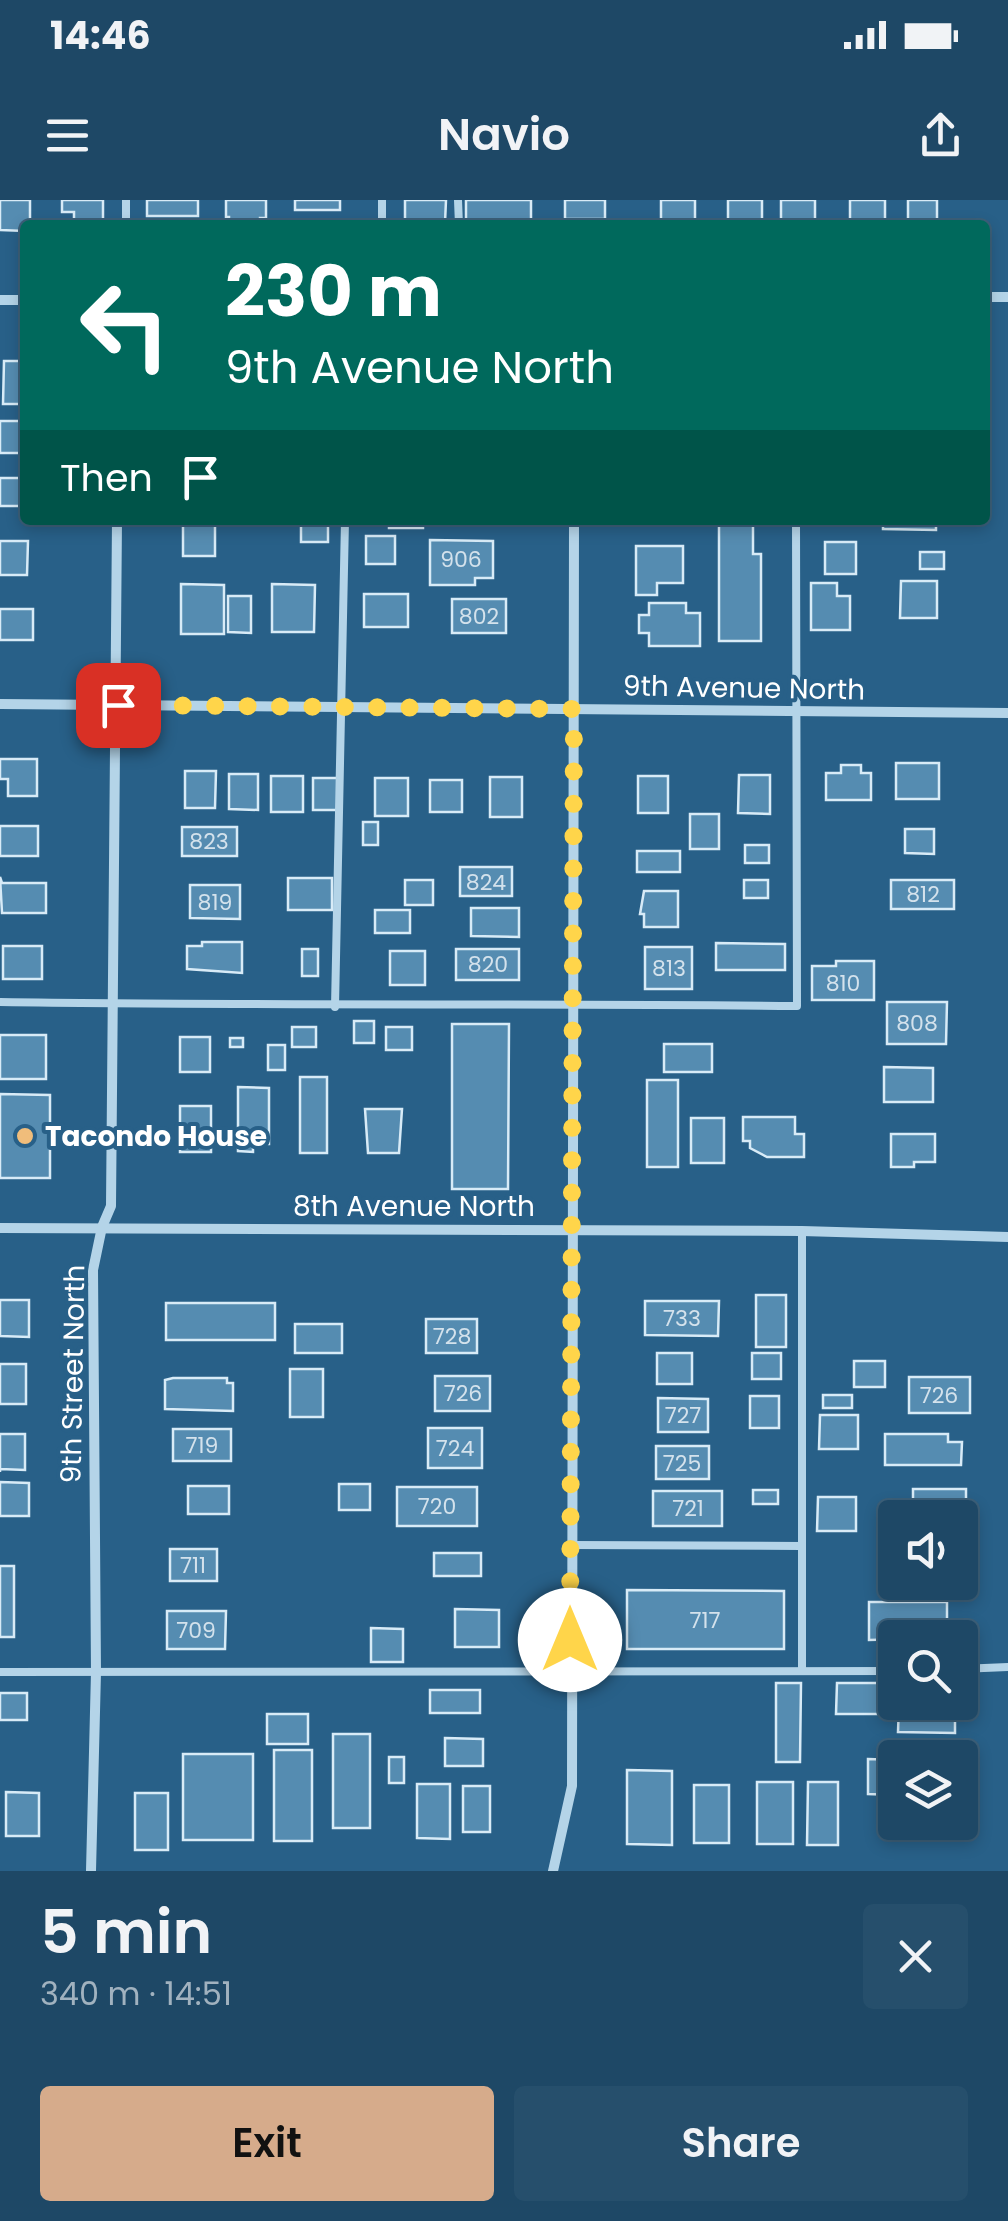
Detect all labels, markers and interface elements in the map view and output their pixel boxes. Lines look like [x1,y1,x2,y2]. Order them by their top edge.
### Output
text: 14:46 [50,9,151,62]
text: Navio [438,103,570,166]
icon: menu [40,108,95,163]
icon: share [913,108,968,163]
text: 230 m [225,242,442,341]
icon: left [60,260,190,390]
text: 9th Avenue North [225,336,614,399]
icon: arrive [173,450,228,505]
text: Then [60,451,153,504]
house number: 906 [440,544,482,575]
house number: 802 [459,601,499,632]
pin [76,663,161,748]
street label: 9th Avenue North [623,666,865,710]
icon: arrive [91,678,146,733]
house number: 823 [189,826,229,857]
house number: 824 [466,867,506,898]
house number: 812 [906,879,940,910]
house number: 819 [198,887,232,918]
house number: 820 [468,949,508,980]
house number: 813 [652,953,686,984]
house number: 810 [826,968,860,999]
house number: 808 [896,1008,938,1039]
place label: Tacondo House [45,1117,267,1156]
marker: Tacondo House [14,1125,36,1147]
street label: 8th Avenue North [293,1187,535,1226]
street label: 9th Street North [52,1264,94,1484]
house number: 733 [663,1303,701,1334]
house number: 728 [433,1321,471,1352]
house number: 726 [444,1378,482,1409]
house number: 726 [920,1380,958,1411]
house number: 727 [665,1400,701,1431]
house number: 719 [186,1430,218,1461]
house number: 724 [436,1433,474,1464]
house number: 725 [663,1448,701,1479]
house number: 720 [418,1491,456,1522]
house number: 721 [672,1493,704,1524]
map controls [878,1500,978,1840]
button: sound [878,1500,978,1600]
house number: 711 [180,1550,206,1581]
position arrow [518,1588,622,1692]
house number: 717 [689,1605,721,1636]
house number: 709 [176,1615,216,1646]
button: search [878,1620,978,1720]
button: layers [878,1740,978,1840]
text: 5 min [40,1890,212,1974]
button: close [863,1904,968,2009]
text: 340 m · 14:51 [40,1971,232,2016]
button: Exit [40,2086,494,2201]
button: Share [514,2086,968,2201]

